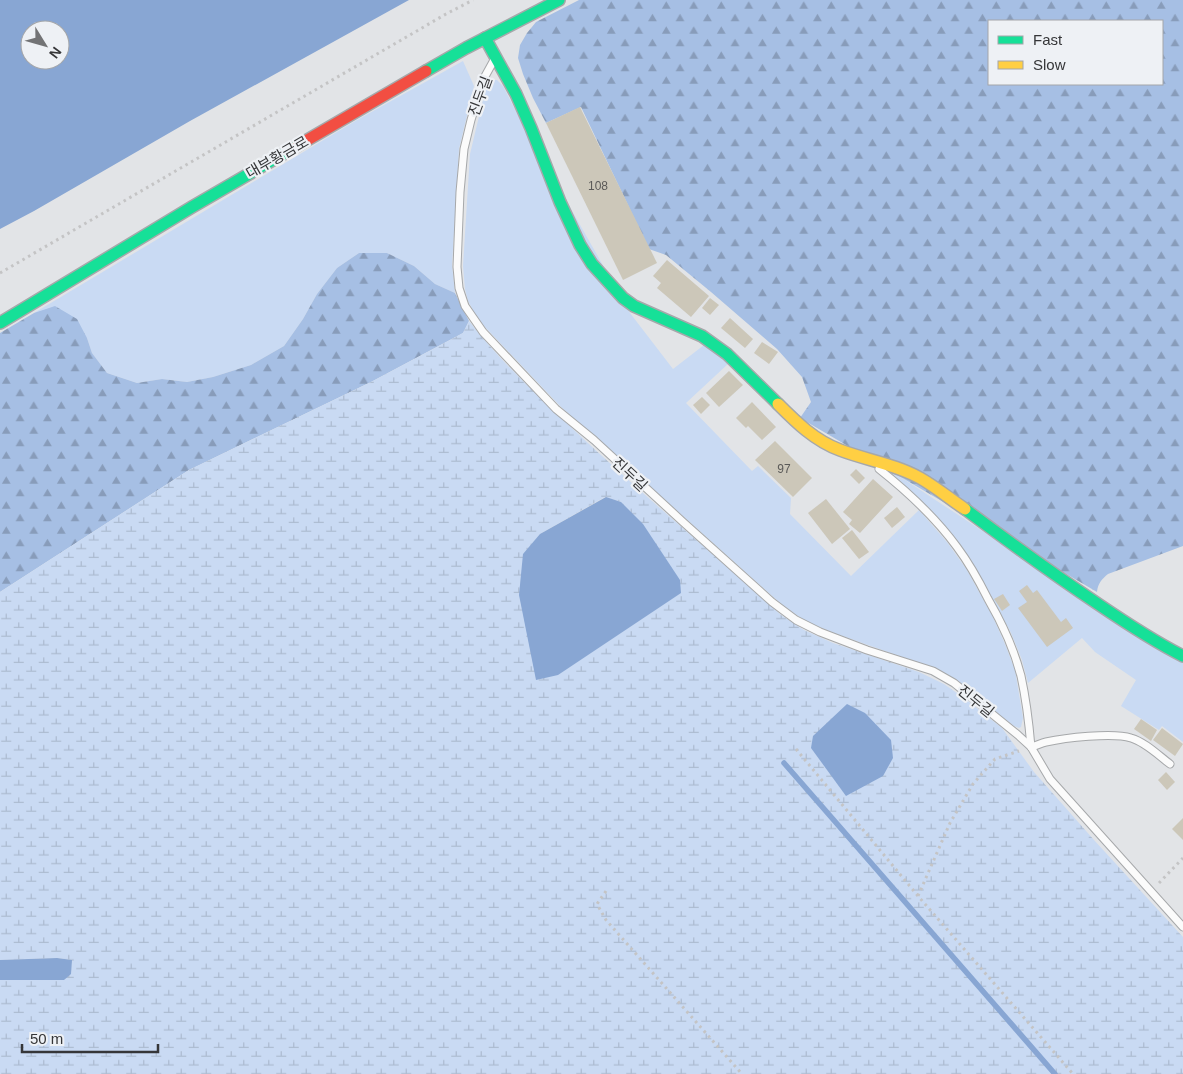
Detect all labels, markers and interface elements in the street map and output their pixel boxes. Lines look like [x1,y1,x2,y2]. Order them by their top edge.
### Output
north arrow [20,20,70,70]
legend [988,20,1163,85]
text: Fast [1033,31,1063,48]
text: N [46,44,65,62]
text: Slow [1033,56,1066,73]
street label: 진두길 [465,74,495,118]
street label: 대부황금로 [243,132,311,182]
house number: 108 [588,179,608,193]
street label: 진두길 [609,454,651,494]
house number: 97 [777,462,791,476]
street label: 진두길 [955,681,997,721]
scale bar [22,1022,159,1054]
text: 50 m [30,1030,63,1047]

